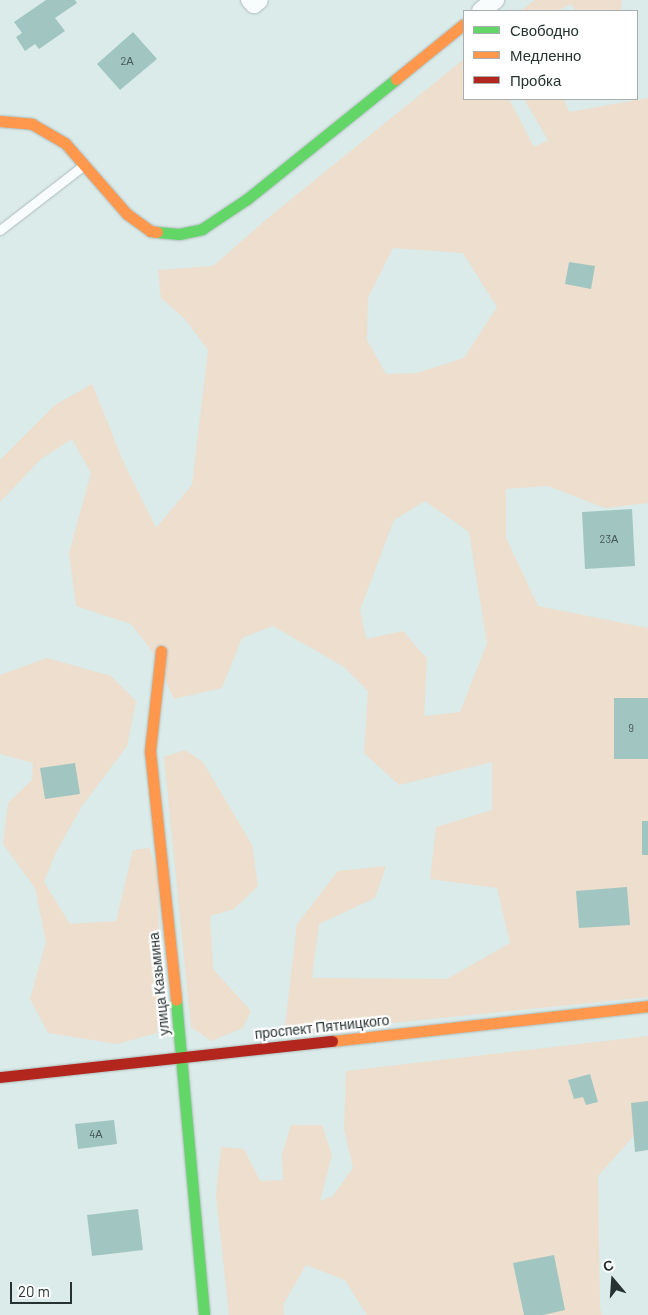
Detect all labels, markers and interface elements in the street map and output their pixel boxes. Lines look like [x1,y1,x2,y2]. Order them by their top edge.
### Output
legend [463,10,638,100]
text: Свободно [510,21,579,39]
text: Медленно [510,46,581,64]
house number: 2А [120,54,134,68]
text: Пробка [510,71,561,89]
house number: 23А [600,532,618,546]
house number: 9 [628,721,634,735]
street label: улица Казьмина [145,932,173,1036]
street label: проспект Пятницкого [254,1012,390,1042]
house number: 4А [89,1127,103,1141]
north arrow [588,1255,638,1305]
text: С [601,1256,616,1275]
scale bar [12,1272,75,1304]
text: 20 m [18,1282,50,1300]

